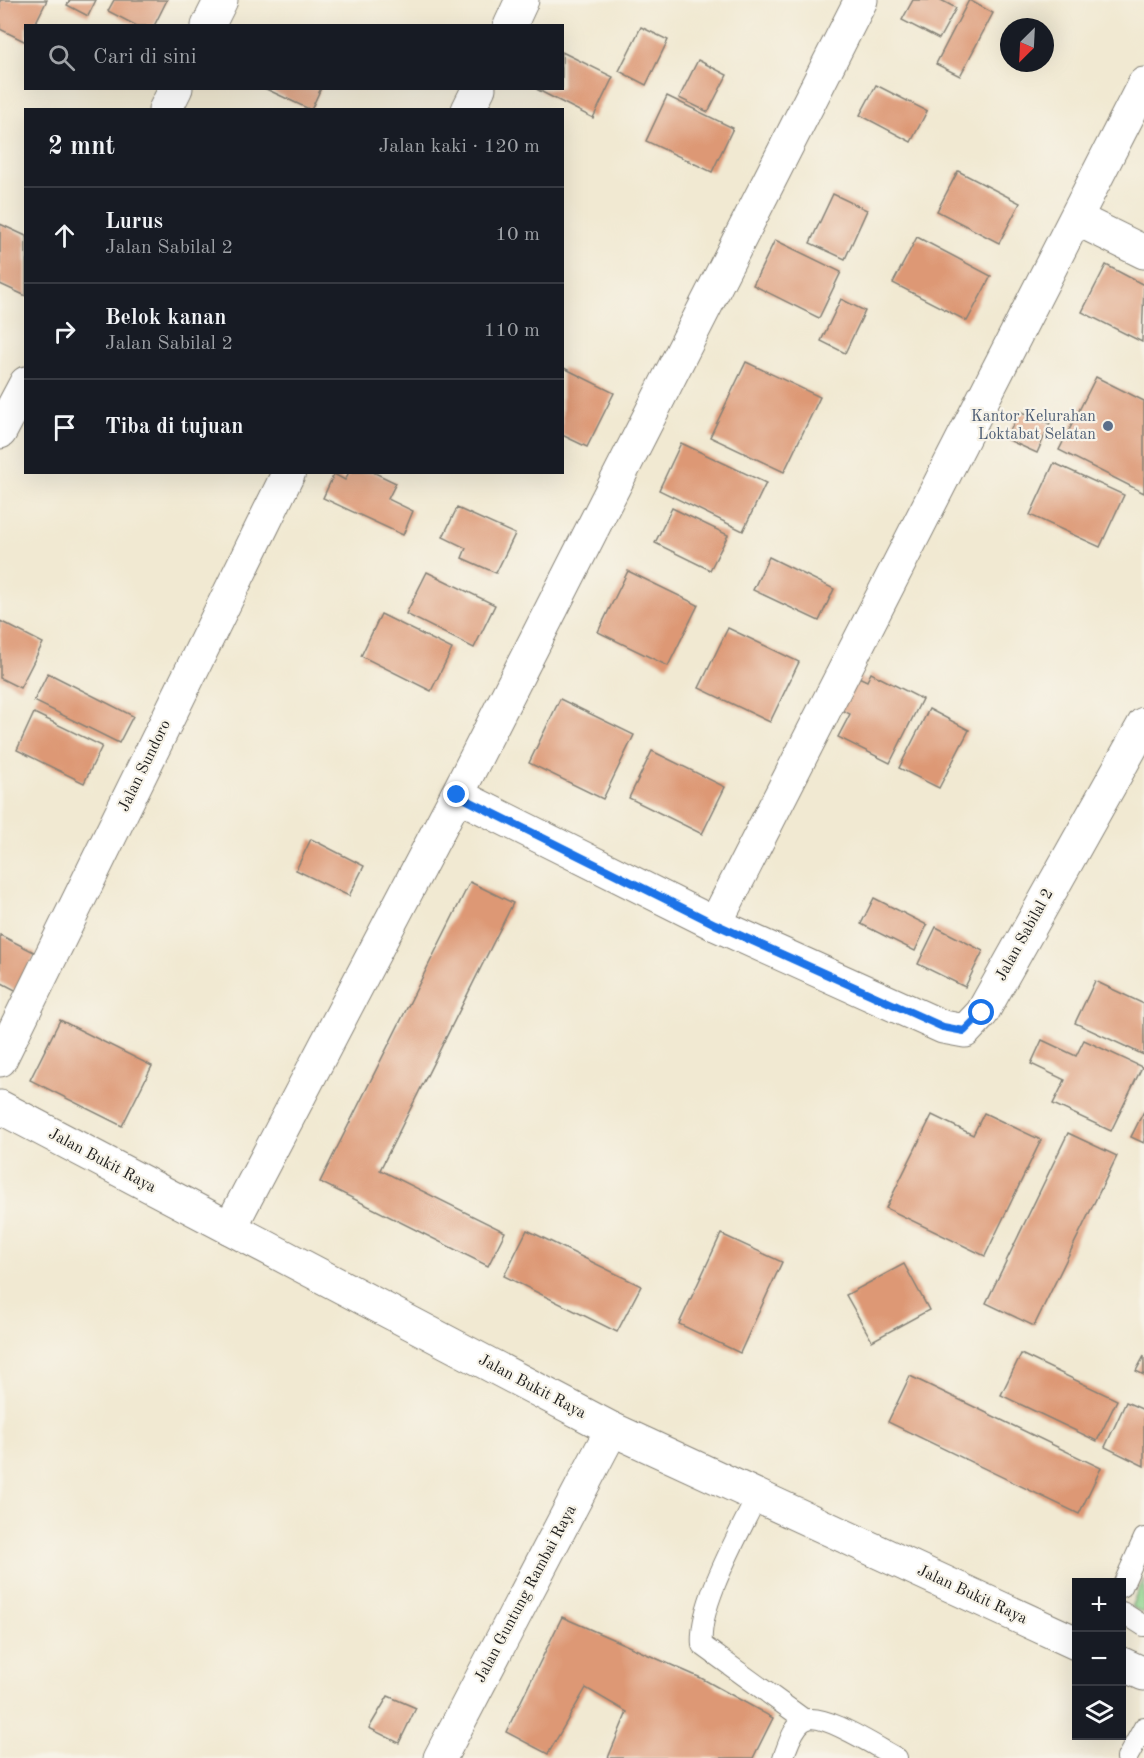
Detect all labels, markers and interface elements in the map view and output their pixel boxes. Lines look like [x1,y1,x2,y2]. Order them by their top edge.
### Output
north arrow [1000,18,1054,72]
search box [24,24,564,90]
icon: search [45,41,78,74]
text: Cari di sini [93,46,197,68]
text: 2 mnt [48,134,115,160]
text: Jalan kaki · 120 m [378,137,540,157]
text: Lurus [105,211,163,233]
icon: ahead [48,219,81,252]
text: 10 m [495,225,540,245]
text: Jalan Sabilal 2 [105,238,233,258]
text: Belok kanan [105,307,227,329]
icon: right [48,315,81,348]
text: 110 m [484,321,540,341]
text: Jalan Sabilal 2 [105,334,233,354]
place label: Kantor Kelurahan Loktabat Selatan [971,409,1096,443]
icon: arrive [48,411,81,444]
text: Tiba di tujuan [105,416,243,438]
marker: Kantor Kelurahan Loktabat Selatan [1101,419,1115,433]
street label: Jalan Sundoro [116,718,174,814]
route end [443,781,469,807]
street label: Jalan Sabilal 2 [993,886,1057,984]
route start [968,999,994,1025]
street label: Jalan Bukit Raya [46,1126,158,1196]
street label: Jalan Bukit Raya [476,1352,588,1422]
street label: Jalan Guntung Rambai Raya [472,1503,580,1685]
street label: Jalan Bukit Raya [915,1563,1029,1627]
map controls [1072,1578,1126,1740]
button: + [1072,1578,1126,1632]
button: − [1072,1632,1126,1686]
button: layers [1072,1686,1126,1740]

